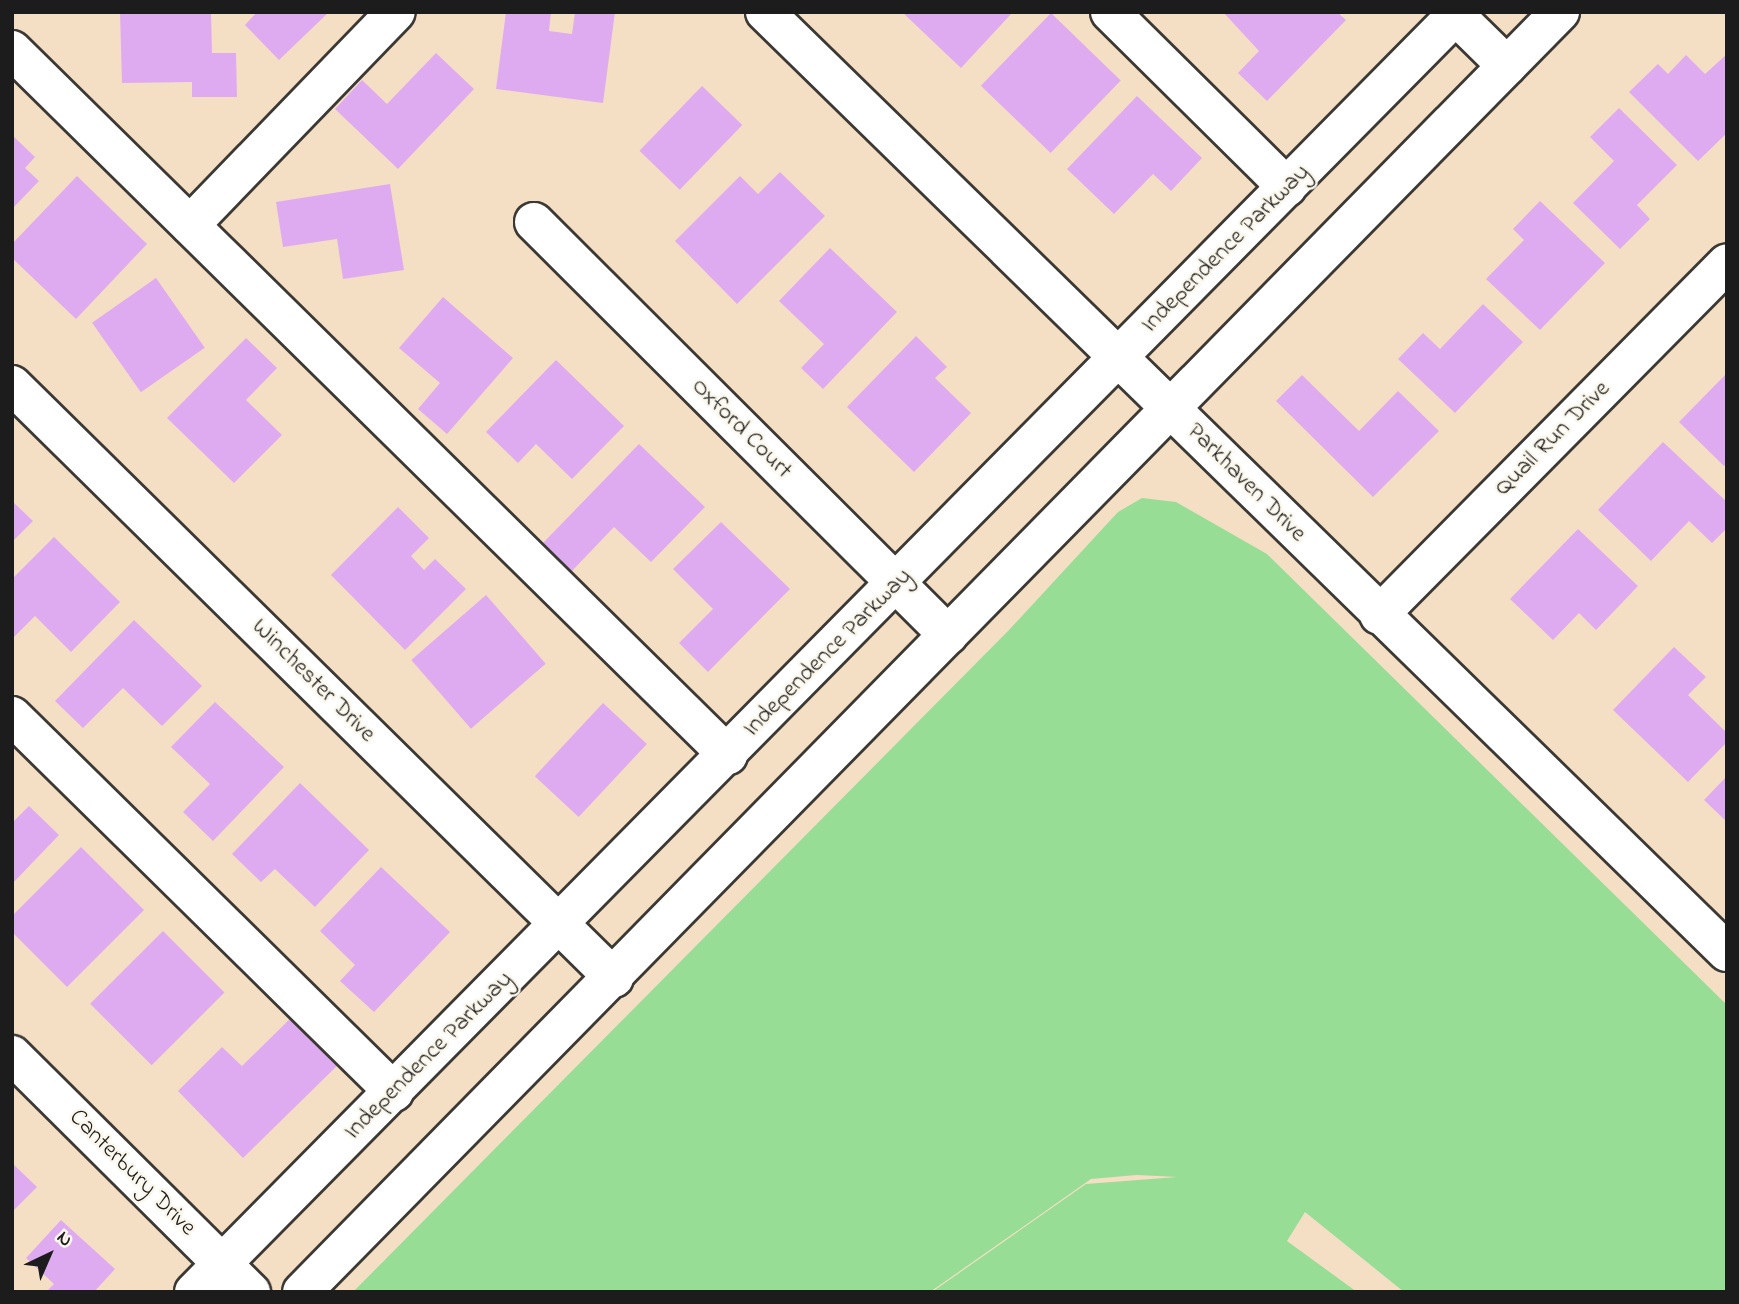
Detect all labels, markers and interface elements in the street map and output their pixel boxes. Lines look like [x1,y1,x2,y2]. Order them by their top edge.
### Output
street label: Independence Parkway [1136,159,1316,339]
street label: Oxford Court [685,373,797,485]
street label: Quail Run Drive [1489,375,1617,503]
street label: Parkhaven Drive [1181,418,1311,548]
street label: Independence Parkway [738,563,918,743]
street label: Winchester Drive [245,613,381,749]
street label: Independence Parkway [339,966,519,1146]
street label: Canterbury Drive [63,1104,201,1242]
north arrow [14,1220,84,1290]
text: N [50,1225,78,1254]

